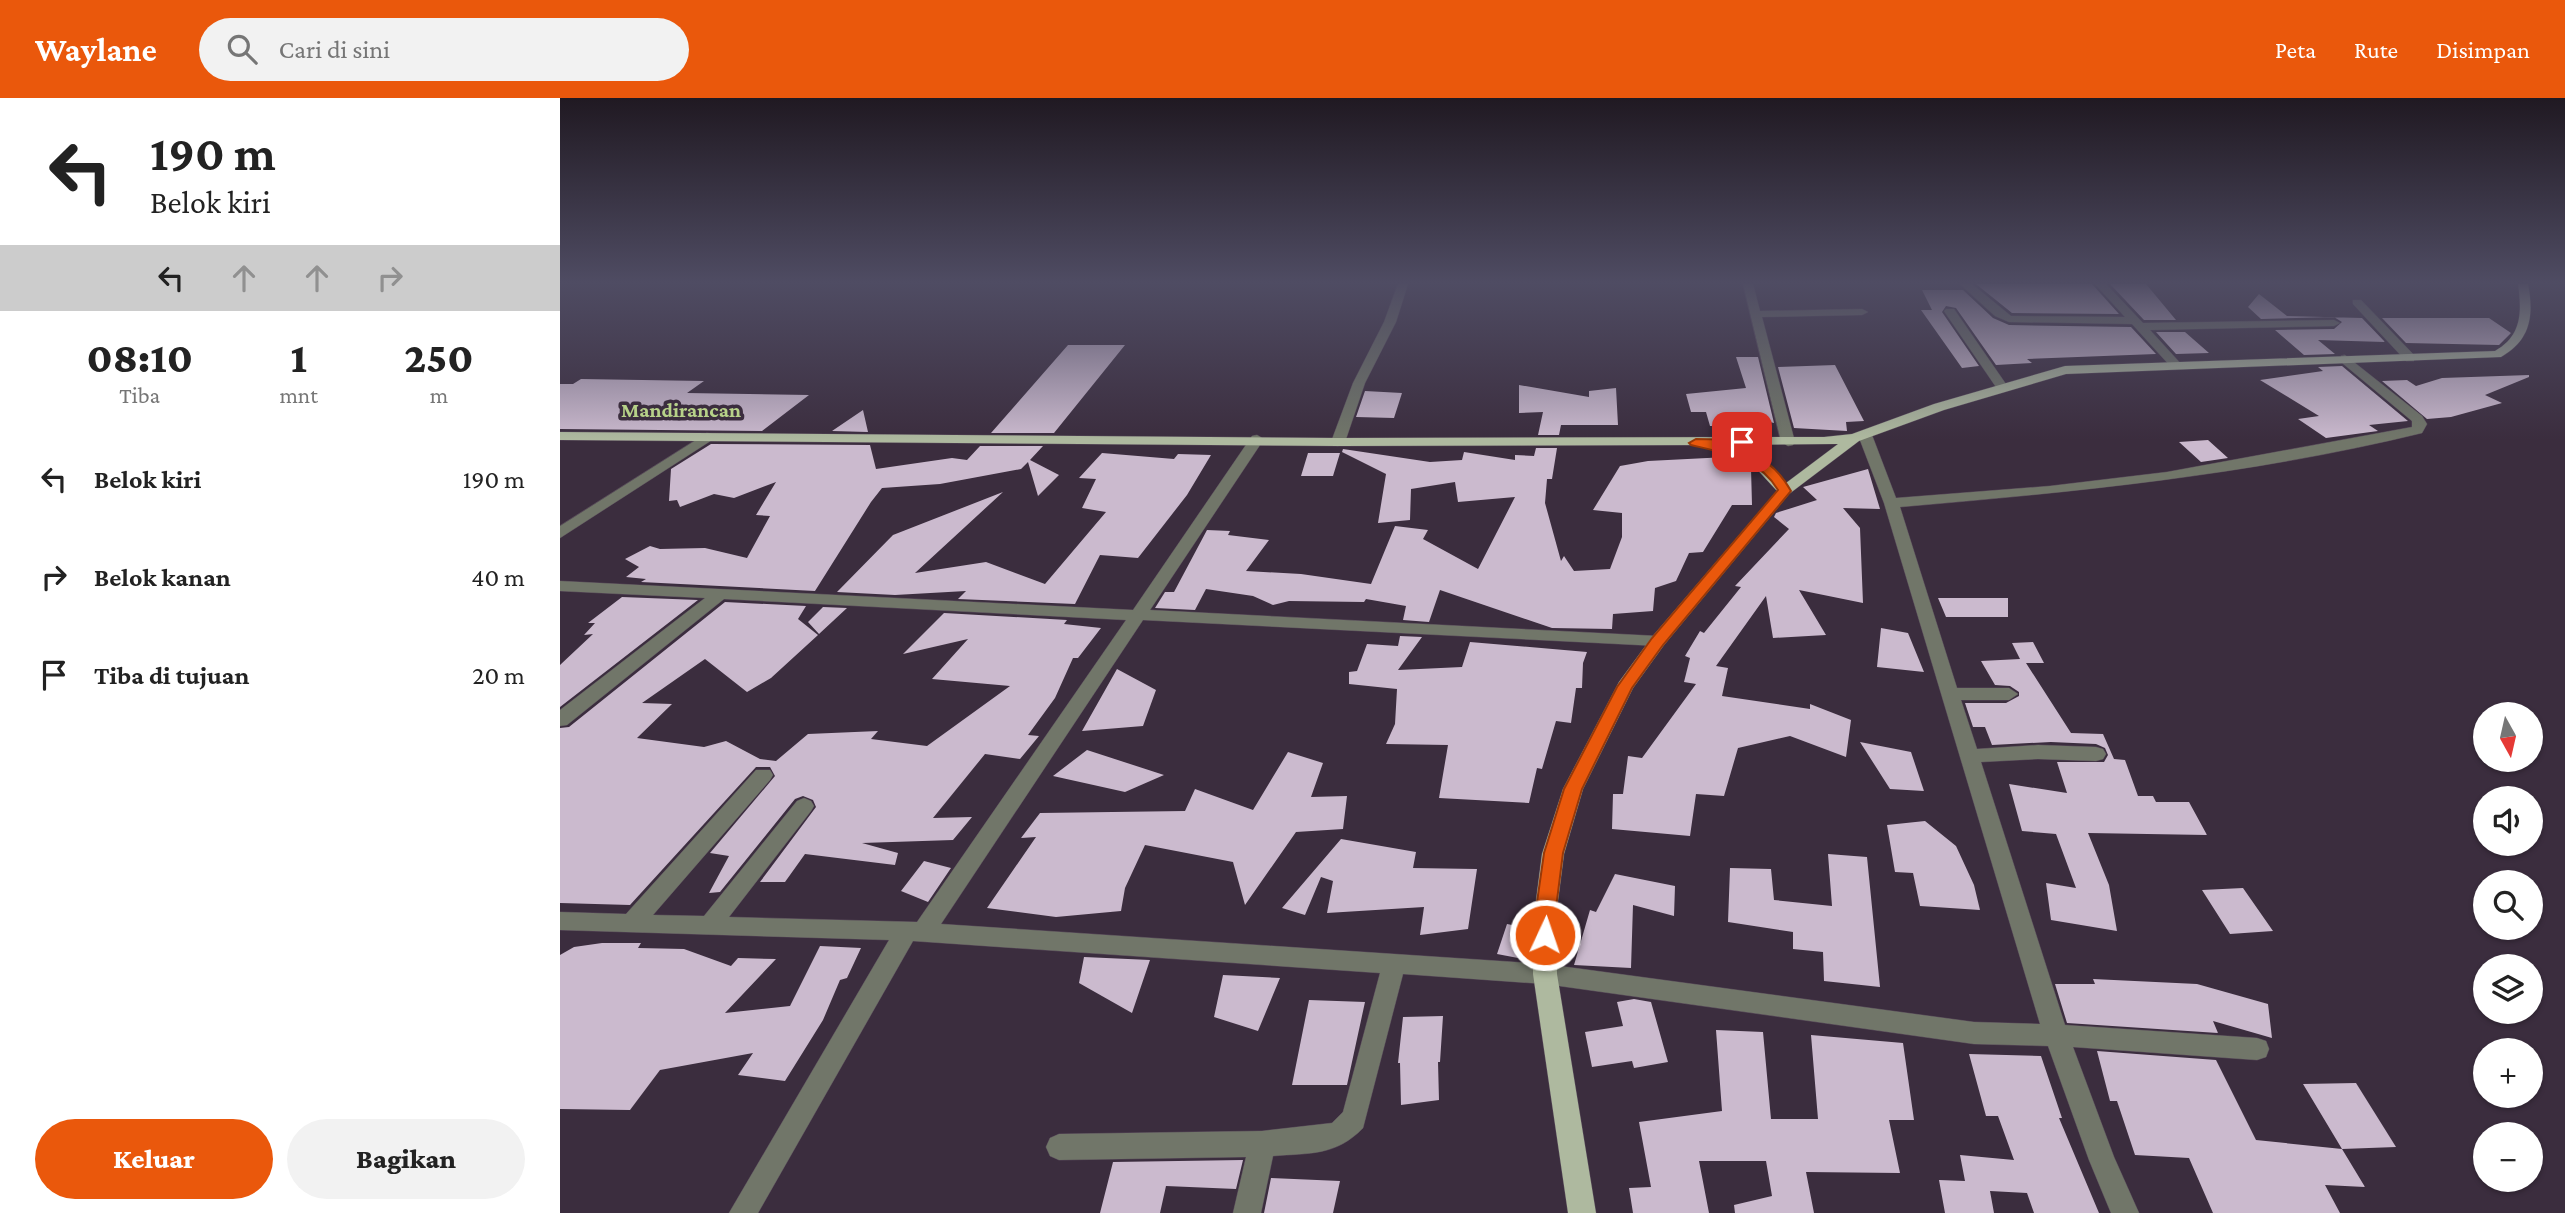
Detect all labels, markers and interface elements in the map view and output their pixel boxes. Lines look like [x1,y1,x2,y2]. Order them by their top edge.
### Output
search box [199,18,689,81]
icon: search [223,30,261,68]
text: Waylane [35,31,157,68]
text: Cari di sini [279,35,390,64]
text: Peta [2275,36,2316,63]
text: Rute [2354,36,2398,63]
text: Disimpan [2436,36,2530,63]
icon: left [35,126,126,217]
text: 190 m [150,126,276,181]
text: Belok kiri [150,184,271,220]
icon: left [152,259,190,297]
icon: ahead [225,259,263,297]
icon: ahead [298,259,336,297]
icon: right [371,259,409,297]
text: 08:10 [86,334,193,381]
text: 1 [290,334,307,381]
text: 250 [404,334,474,381]
text: Tiba [119,382,160,408]
text: mnt [279,382,318,408]
text: m [430,382,448,408]
district label: Mandirancan [621,398,741,422]
pin [1712,412,1772,472]
icon: arrive [1723,423,1761,461]
icon: left [35,460,73,498]
text: Belok kiri [94,465,201,494]
text: 190 m [463,465,525,494]
icon: right [35,558,73,596]
text: Belok kanan [94,563,231,592]
text: 40 m [471,563,525,592]
icon: arrive [35,656,73,694]
text: Tiba di tujuan [94,661,249,690]
text: 20 m [472,661,525,690]
north arrow [2473,702,2543,772]
map controls [2473,702,2543,1192]
button: sound [2473,786,2543,856]
button: search [2473,870,2543,940]
position arrow [1508,898,1582,972]
button: layers [2473,954,2543,1024]
button: + [2473,1038,2543,1108]
button: Keluar [35,1119,273,1199]
button: Bagikan [287,1119,525,1199]
button: − [2473,1122,2543,1192]

